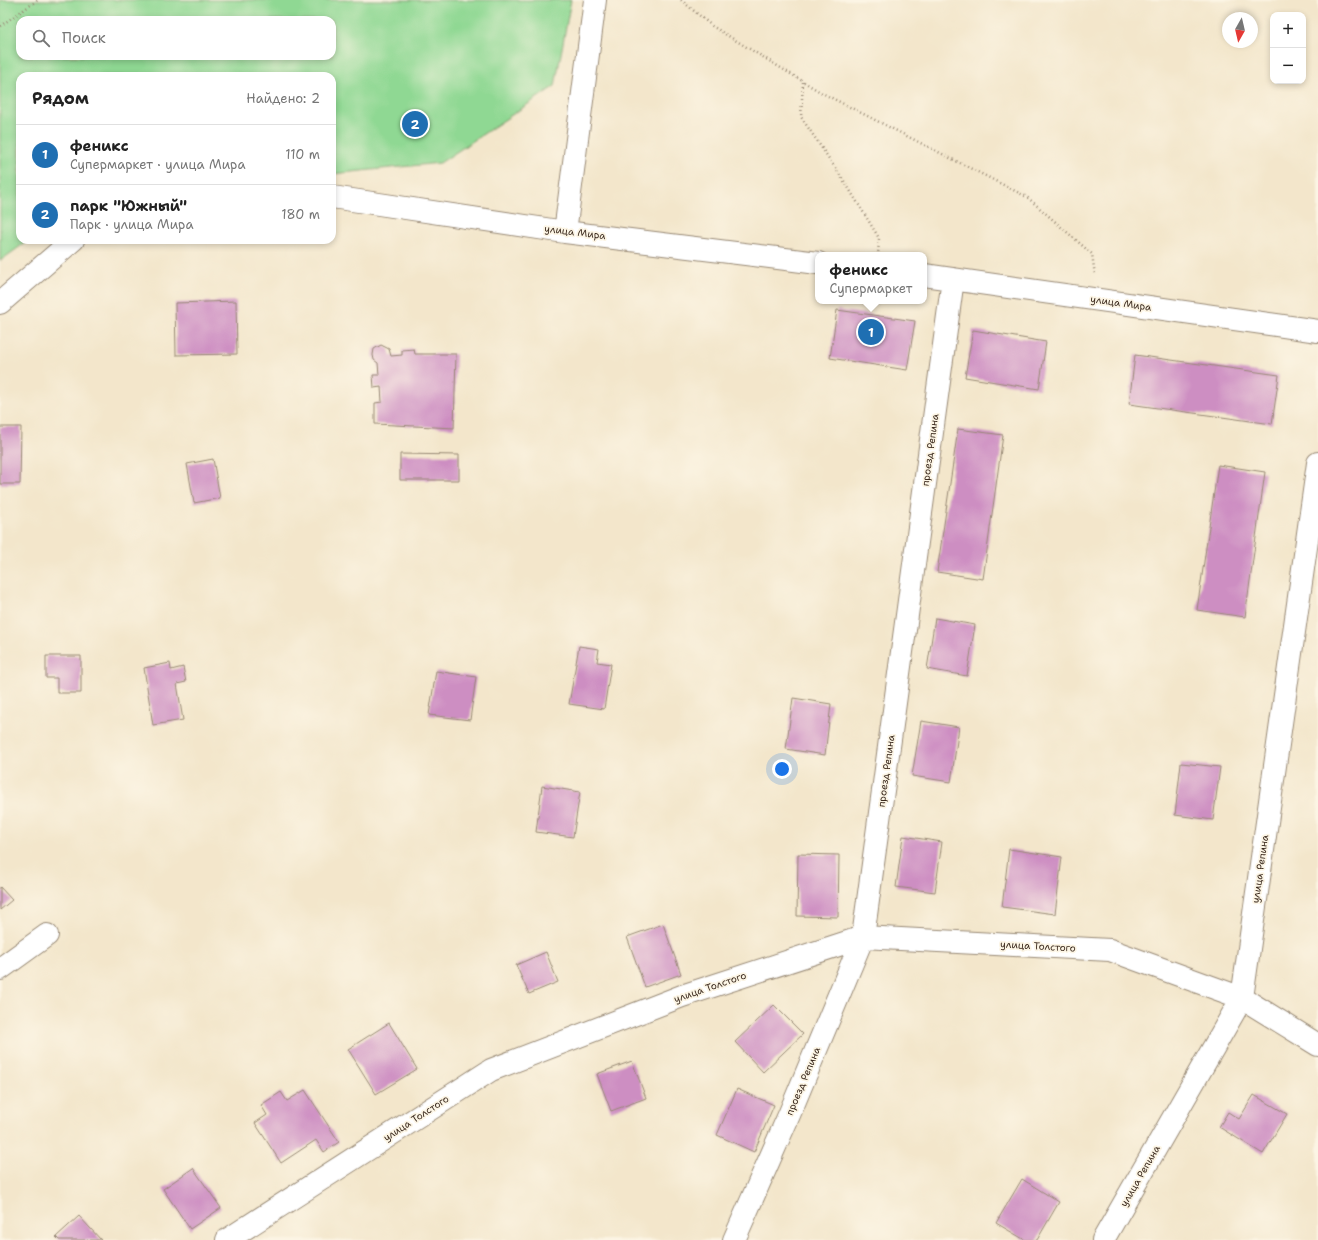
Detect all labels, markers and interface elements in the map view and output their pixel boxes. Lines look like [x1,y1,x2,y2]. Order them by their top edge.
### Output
north arrow [1222,12,1258,48]
map controls [1270,12,1306,84]
button: + [1270,12,1306,48]
search box [16,16,336,60]
icon: search [30,27,52,49]
text: Поиск [62,28,106,48]
button: − [1270,48,1306,84]
text: Рядом [32,87,89,109]
text: Найдено: 2 [246,90,320,107]
pin: 2 [402,109,428,139]
text: феникс [70,136,129,156]
text: 1 [42,146,48,163]
text: 110 m [285,146,320,163]
text: Супермаркет · улица Мира [70,156,245,173]
text: парк "Южный" [70,196,187,216]
text: 2 [40,206,50,223]
text: 180 m [281,206,320,223]
text: Парк · улица Мира [70,216,193,233]
street label: улица Мира [544,222,607,242]
popup [815,252,927,304]
text: феникс [830,260,888,280]
text: Супермаркет [830,280,912,297]
street label: улица Мира [1090,292,1153,314]
pin: 1 [858,317,884,347]
street label: проезд Репина [918,412,942,487]
street label: проезд Репина [874,733,898,808]
your location [772,759,792,779]
street label: улица Репина [1249,833,1271,904]
street label: улица Толстого [1000,938,1076,954]
street label: улица Толстого [672,969,748,1005]
street label: проезд Репина [783,1044,824,1117]
street label: улица Толстого [381,1092,451,1144]
street label: улица Репина [1117,1142,1163,1209]

